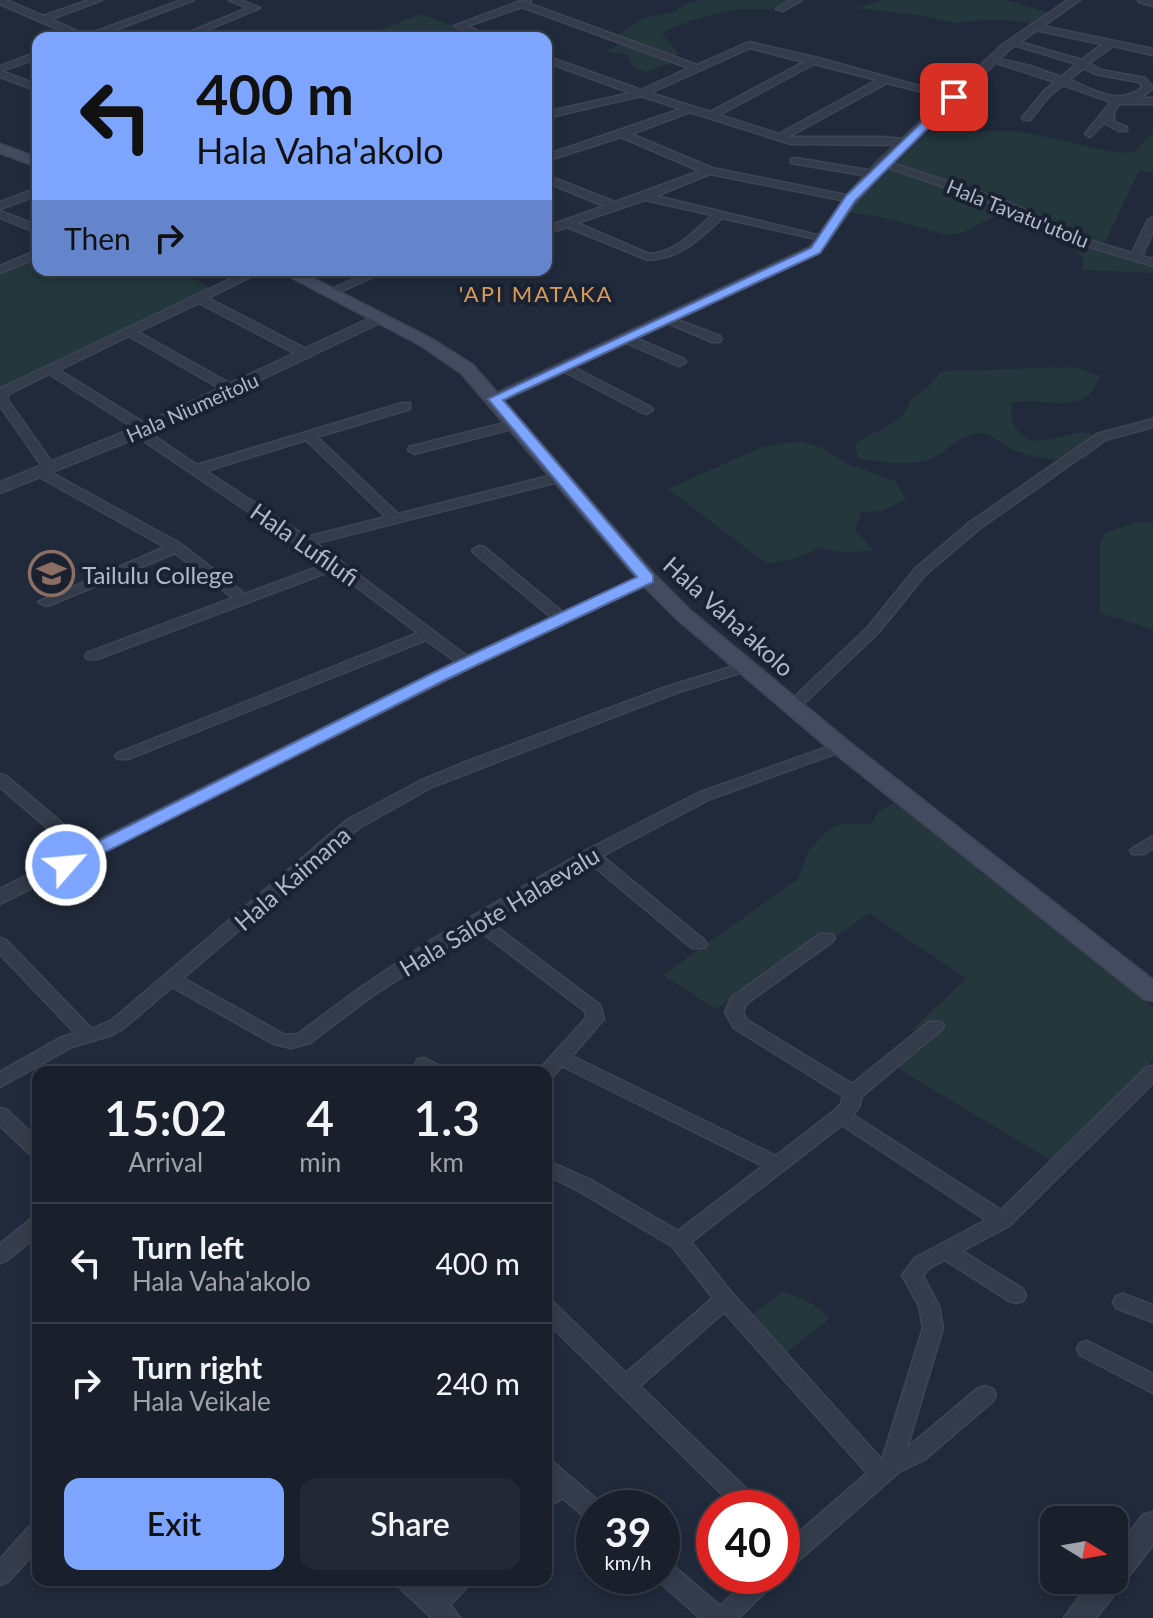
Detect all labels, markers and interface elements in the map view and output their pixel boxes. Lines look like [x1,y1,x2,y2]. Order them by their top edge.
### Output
text: 400 m [196,60,354,127]
pin [920,63,988,131]
icon: left [64,64,168,168]
icon: arrive [932,75,976,119]
text: Hala Vaha'akolo [196,128,444,172]
street label: Hala Tavatu'utolu [943,174,1093,252]
icon: right [147,216,191,260]
text: Then [64,220,131,256]
district label: 'API MATAKA [459,280,613,307]
street label: Hala Niumeitolu [122,367,262,447]
street label: Hala Lufilufi [245,496,365,592]
school or university icon: Tailulu College [27,550,75,598]
street label: Hala Vaha'akolo [658,550,800,682]
place label: Tailulu College [82,560,234,589]
street label: Hala Kaimana [228,820,356,936]
position arrow [24,823,108,907]
street label: Hala Sālote Halaevalu [394,840,604,982]
text: 15:02 [104,1089,227,1146]
text: 4 [306,1089,334,1146]
text: 1.3 [413,1089,480,1146]
text: Arrival [128,1146,203,1178]
text: min [299,1146,341,1178]
text: km [429,1146,464,1178]
text: Turn left [132,1229,244,1265]
icon: left [64,1241,108,1285]
text: 400 m [435,1245,520,1281]
text: Hala Vaha'akolo [132,1265,311,1297]
text: Turn right [132,1349,262,1385]
icon: right [64,1361,108,1405]
text: 240 m [435,1365,520,1401]
text: Hala Veikale [132,1385,271,1417]
button: Exit [64,1478,284,1570]
button: Share [300,1478,520,1570]
speed limit sign: 40 [696,1490,800,1594]
north arrow [1040,1506,1128,1594]
map controls [1040,1506,1128,1594]
text: 39 [605,1508,651,1556]
text: km/h [605,1550,651,1574]

